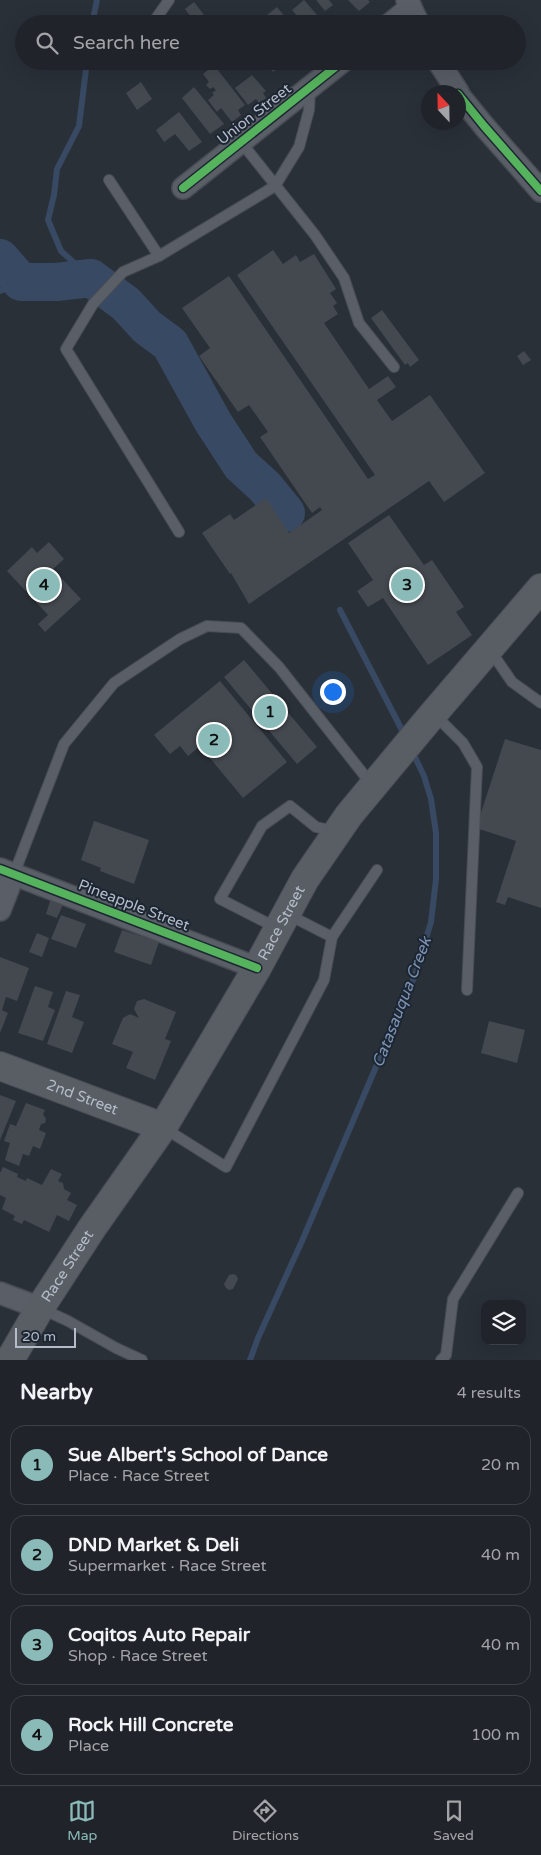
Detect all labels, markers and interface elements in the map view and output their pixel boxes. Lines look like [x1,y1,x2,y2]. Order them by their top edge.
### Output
search box [15,15,526,70]
icon: search [33,29,61,57]
text: Search here [73,32,180,54]
street label: Union Street [213,79,295,148]
north arrow [421,85,466,130]
pin: 4 [28,566,60,604]
pin: 3 [391,566,423,604]
your location [320,679,346,705]
pin: 1 [254,693,286,731]
pin: 2 [198,721,230,759]
street label: Pineapple Street [76,876,192,935]
street label: Race Street [254,882,309,963]
water label: Catasauqua Creek [368,933,436,1070]
street label: 2nd Street [44,1075,121,1118]
street label: Race Street [37,1226,97,1306]
map controls [481,1300,526,1345]
button: layers [481,1300,526,1345]
scale bar [15,1325,76,1348]
text: 20 m [22,1328,56,1345]
text: Nearby [20,1380,93,1405]
text: 4 results [457,1383,521,1403]
text: Sue Albert's School of Dance [68,1444,328,1466]
text: 1 [32,1455,42,1475]
text: 20 m [481,1455,520,1475]
text: Place · Race Street [68,1466,209,1486]
text: DND Market & Deli [68,1534,239,1556]
text: 2 [32,1545,42,1565]
text: 40 m [481,1545,520,1565]
text: Supermarket · Race Street [68,1556,267,1576]
text: Coqitos Auto Repair [68,1624,250,1646]
text: 3 [32,1635,42,1655]
text: 40 m [481,1635,520,1655]
text: Shop · Race Street [68,1646,208,1666]
text: Rock Hill Concrete [68,1714,234,1736]
text: 4 [32,1725,42,1745]
text: 100 m [471,1725,520,1745]
text: Place [68,1736,109,1756]
tab: Map [67,1797,97,1844]
tab: Directions [232,1797,299,1844]
tab: Saved [433,1797,474,1844]

